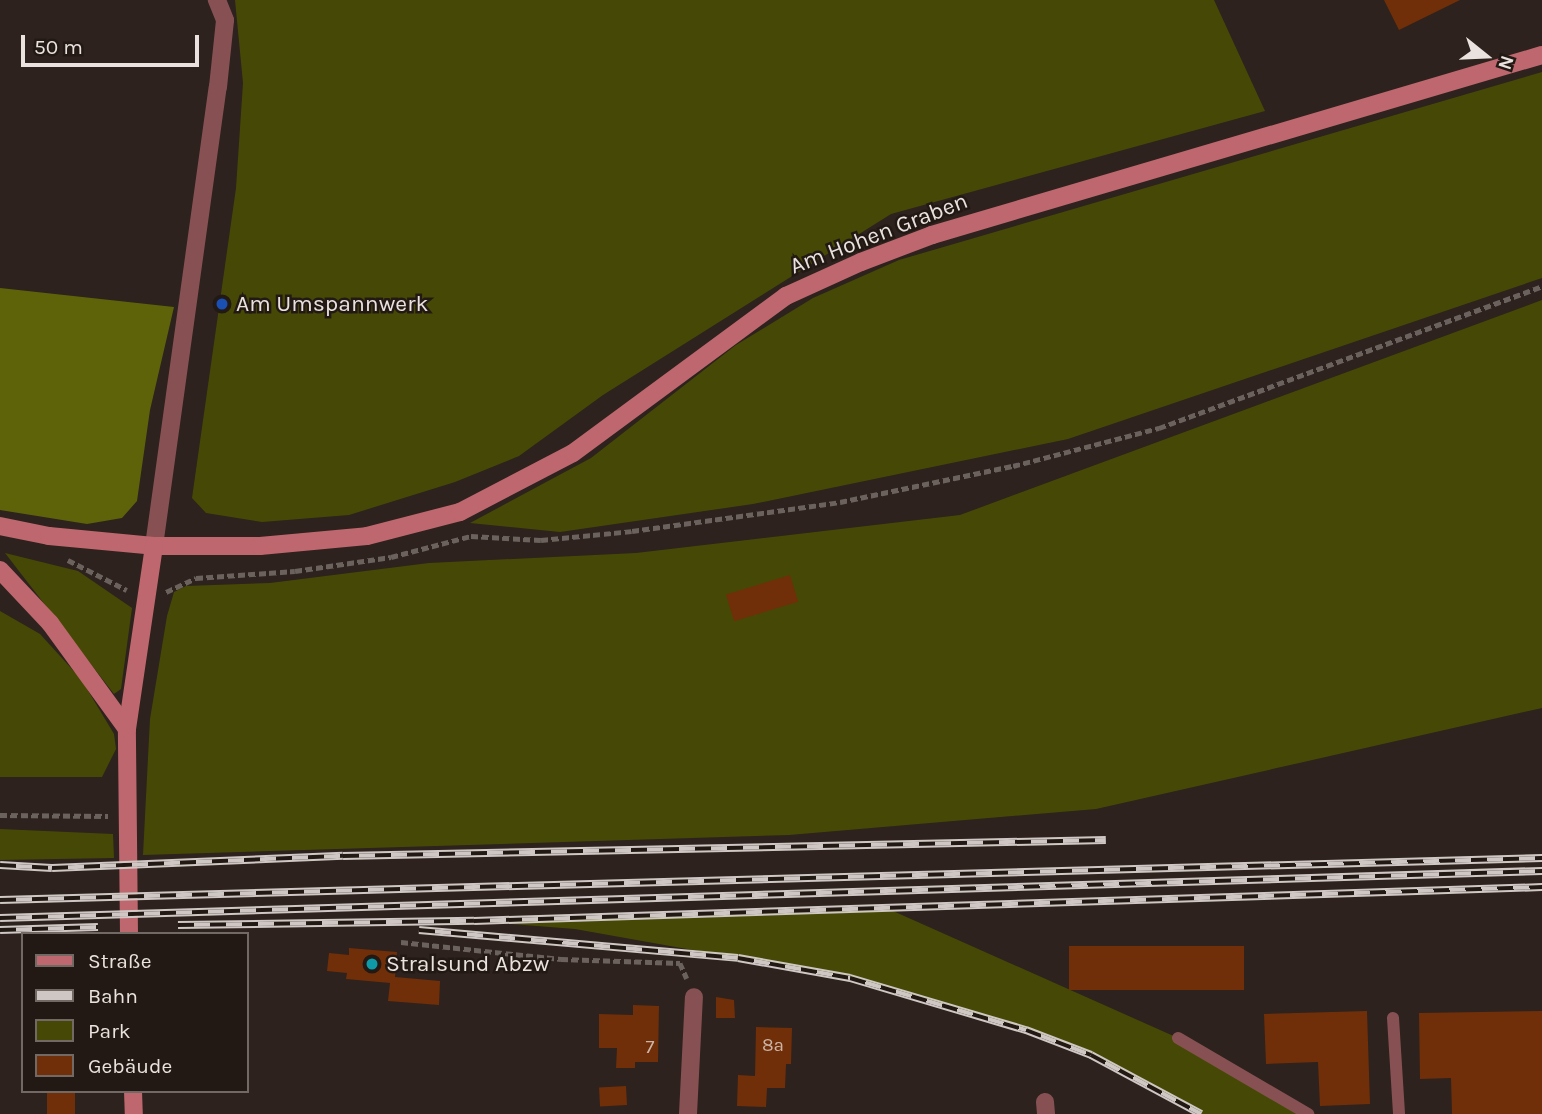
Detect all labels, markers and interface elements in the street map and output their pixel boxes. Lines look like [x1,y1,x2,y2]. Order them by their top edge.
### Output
scale bar [24,21,203,65]
north arrow [1451,21,1521,91]
text: 50 m [34,35,83,59]
text: N [1493,53,1519,72]
street label: Am Hohen Graben [786,187,972,281]
place label: Am Umspannwerk [236,290,428,318]
marker: Am Umspannwerk [214,296,230,312]
legend [21,932,248,1093]
text: Straße [88,949,151,973]
place label: Stralsund Abzw [386,950,549,978]
marker: Stralsund Abzw [364,956,380,972]
text: Bahn [88,984,138,1008]
text: Park [88,1019,131,1043]
house number: 8a [762,1035,784,1057]
house number: 7 [646,1037,654,1059]
text: Gebäude [88,1054,172,1078]

